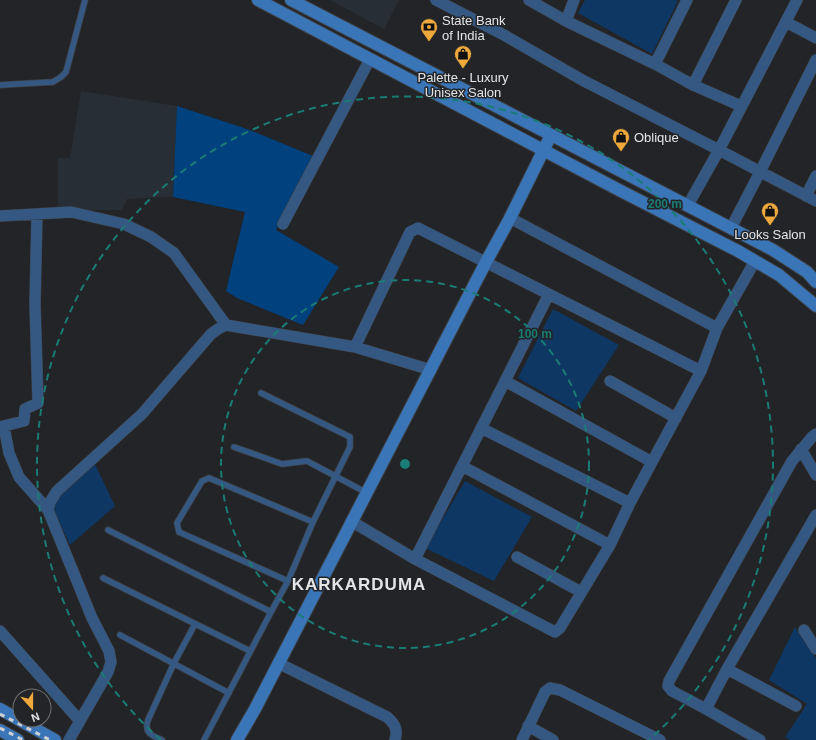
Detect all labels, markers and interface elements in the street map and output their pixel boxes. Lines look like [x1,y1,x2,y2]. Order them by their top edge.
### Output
place label: State Bank of India [442,13,506,43]
bank icon: State Bank of India [419,17,439,42]
shop icon: Palette - Luxury Unisex Salon [453,44,473,69]
place label: Palette - Luxury Unisex Salon [417,70,509,100]
shop icon: Oblique [611,127,631,152]
place label: Oblique [634,130,679,145]
text: 200 m [648,197,682,211]
shop icon: Looks Salon [760,201,780,226]
place label: Looks Salon [734,227,806,242]
text: 100 m [518,327,552,341]
centre of rings [398,457,412,471]
district label: KARKARDUMA [292,575,426,594]
north arrow [12,688,52,728]
text: N [30,710,41,724]

